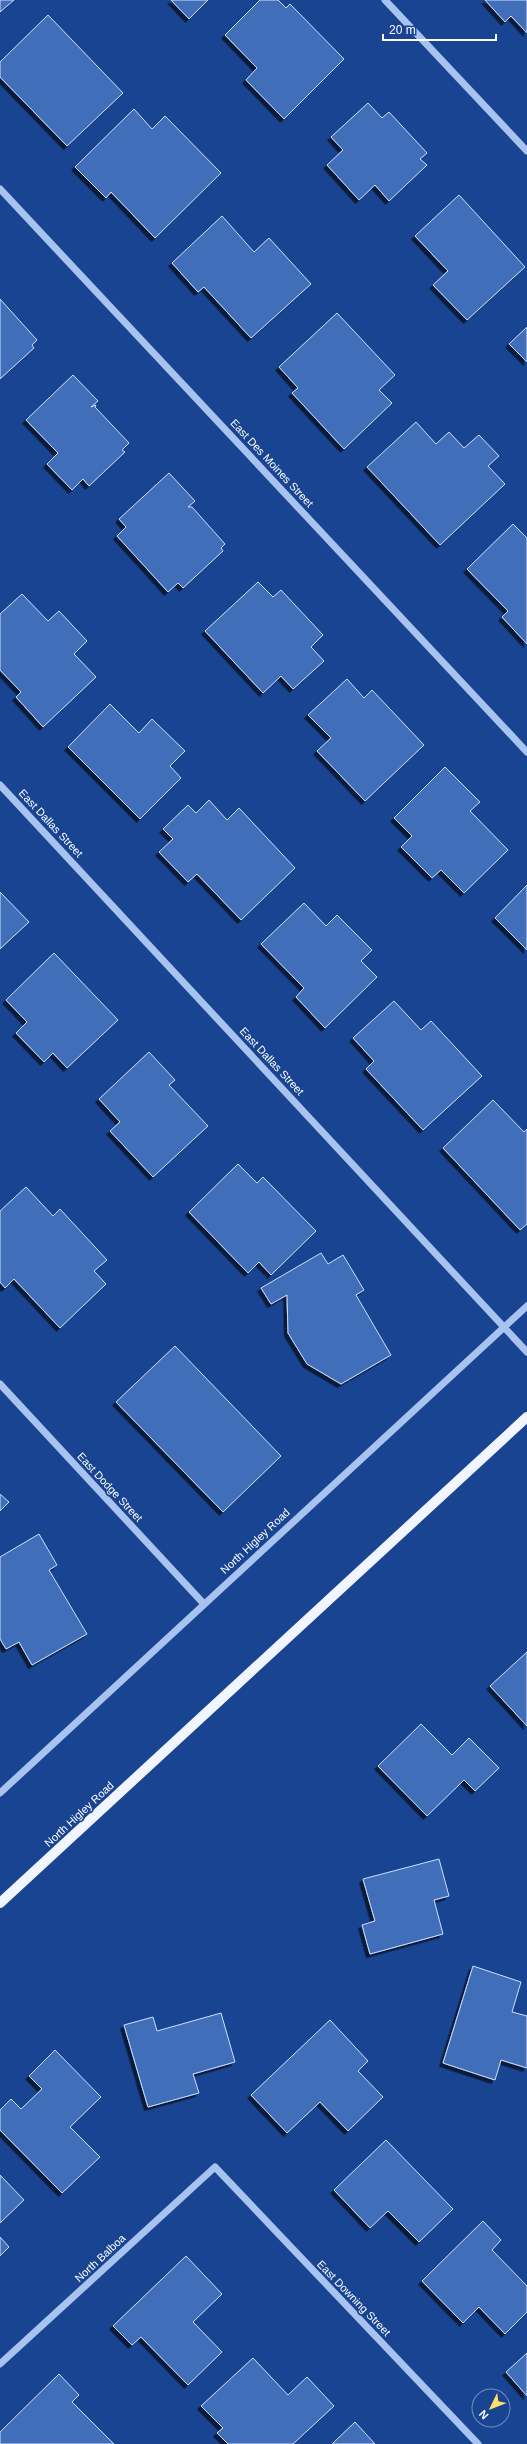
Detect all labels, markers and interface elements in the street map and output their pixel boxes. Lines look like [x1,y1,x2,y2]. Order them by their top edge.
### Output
scale bar [383,16,496,42]
text: 20 m [389,23,416,37]
street label: East Des Moines Street [228,417,316,509]
street label: East Dallas Street [17,787,85,859]
street label: East Dallas Street [238,1025,306,1097]
street label: East Dodge Street [75,1450,145,1524]
street label: North Higley Road [218,1506,292,1576]
street label: North Higley Road [42,1779,116,1849]
street label: North Balboa [72,2231,128,2284]
street label: East Downing Street [315,2258,393,2338]
north arrow [471,2388,511,2428]
text: N [477,2408,491,2422]

